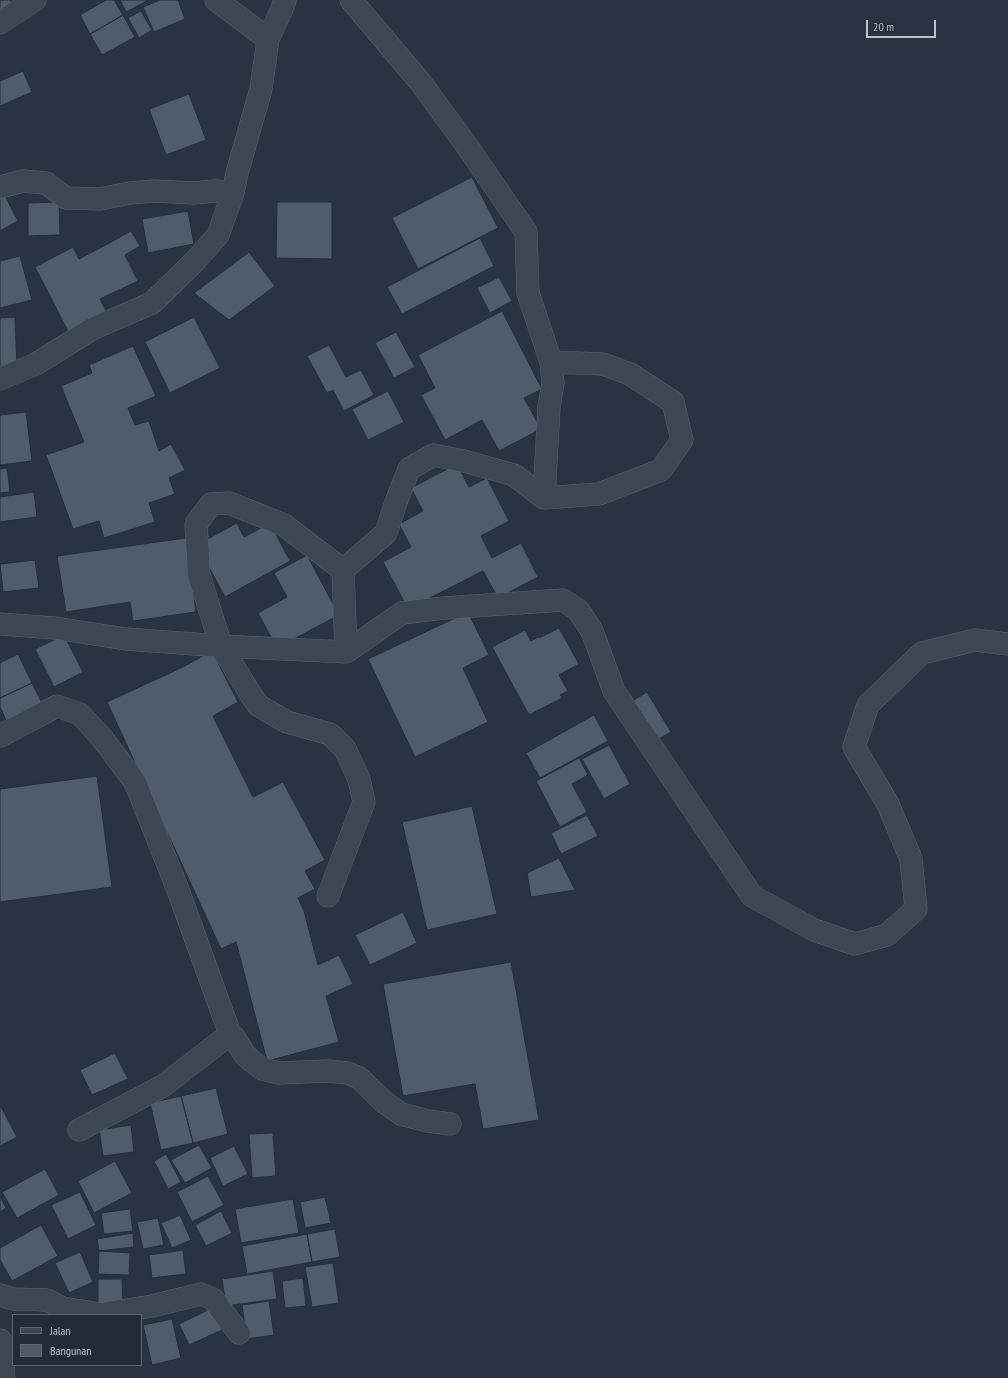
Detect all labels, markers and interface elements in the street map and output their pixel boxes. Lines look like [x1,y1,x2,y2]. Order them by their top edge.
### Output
scale bar [868,12,938,38]
text: 20 m [873,19,894,34]
legend [12,1314,142,1366]
text: Jalan [50,1323,71,1338]
text: Bangunan [50,1343,91,1358]

